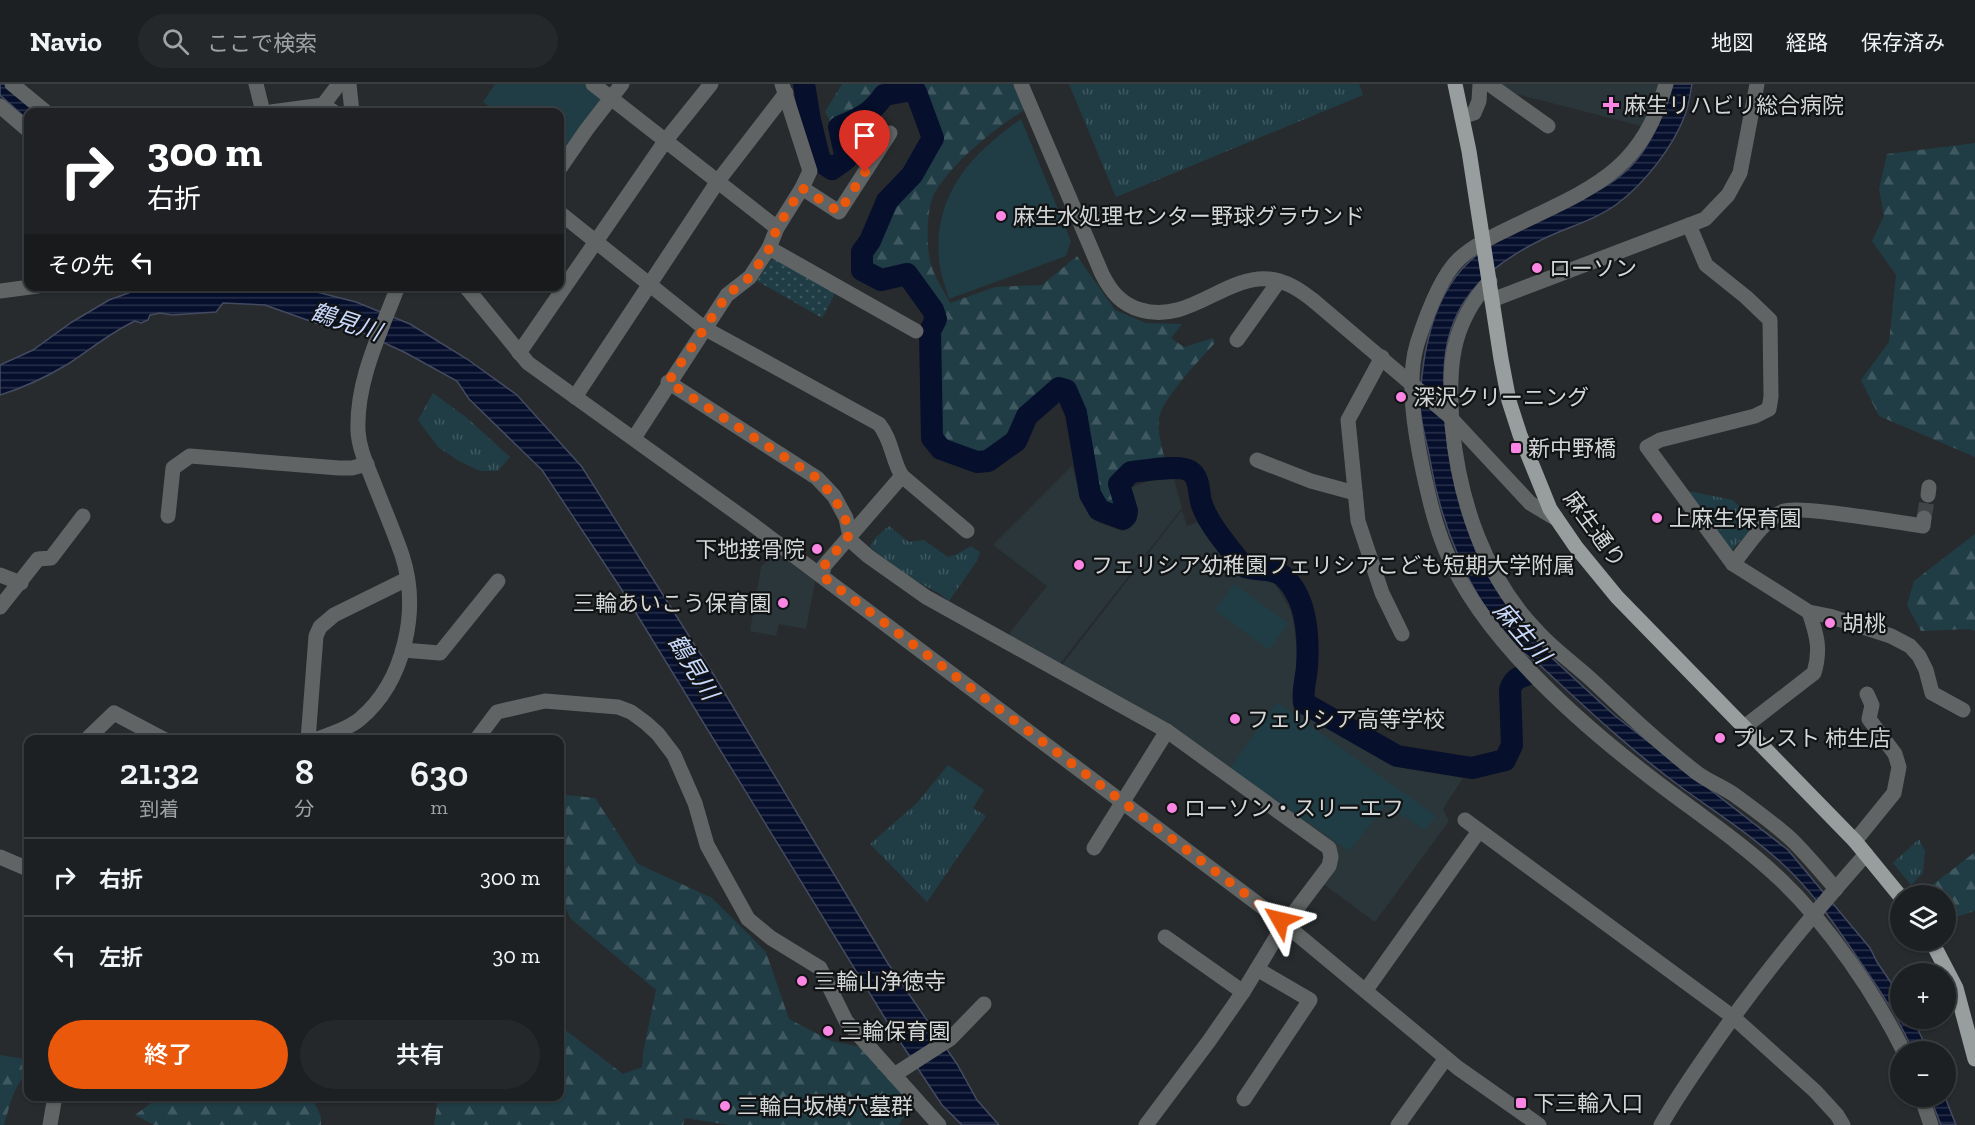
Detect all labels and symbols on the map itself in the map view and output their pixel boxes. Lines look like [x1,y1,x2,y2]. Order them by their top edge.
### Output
place label: 麻生リハビリ総合病院 [1624,92,1844,119]
marker: 麻生リハビリ総合病院 [1602,96,1620,114]
pin [839,110,890,172]
place label: 麻生水処理センター野球グラウンド [1013,203,1365,230]
marker: 麻生水処理センター野球グラウンド [994,209,1008,223]
place label: ローソン [1549,255,1637,282]
marker: ローソン [1530,261,1544,275]
water label: 鶴見川 [307,297,388,347]
place label: 深沢クリーニング [1413,384,1589,411]
marker: 深沢クリーニング [1394,390,1408,404]
place label: 新中野橋 [1528,435,1616,462]
marker: 新中野橋 [1509,441,1523,455]
street label: 麻生通り [1558,486,1631,573]
place label: 上麻生保育園 [1669,505,1801,532]
marker: 上麻生保育園 [1650,511,1664,525]
place label: 下地接骨院 [695,536,805,563]
marker: 下地接骨院 [810,542,824,556]
place label: フェリシア幼稚園フェリシアこども短期大学附属 [1091,552,1575,579]
marker: フェリシア幼稚園フェリシアこども短期大学附属 [1072,558,1086,572]
place label: 三輪あいこう保育園 [573,590,771,617]
marker: 三輪あいこう保育園 [776,596,790,610]
water label: 麻生川 [1488,596,1559,672]
place label: 胡桃 [1842,610,1886,637]
marker: 胡桃 [1823,616,1837,630]
water label: 鶴見川 [662,629,726,707]
place label: フェリシア高等学校 [1247,706,1445,733]
marker: フェリシア高等学校 [1228,712,1242,726]
place label: プレスト 柿生店 [1732,725,1891,752]
marker: プレスト 柿生店 [1713,731,1727,745]
place label: ローソン・スリーエフ [1184,795,1404,822]
marker: ローソン・スリーエフ [1165,801,1179,815]
position arrow [1248,888,1312,952]
place label: 三輪山浄徳寺 [814,968,946,995]
marker: 三輪山浄徳寺 [795,974,809,988]
place label: 三輪保育園 [840,1018,950,1045]
marker: 三輪保育園 [821,1024,835,1038]
place label: 下三輪入口 [1533,1090,1643,1117]
place label: 三輪白坂横穴墓群 [737,1093,913,1120]
marker: 下三輪入口 [1514,1096,1528,1110]
marker: 三輪白坂横穴墓群 [718,1099,732,1113]

